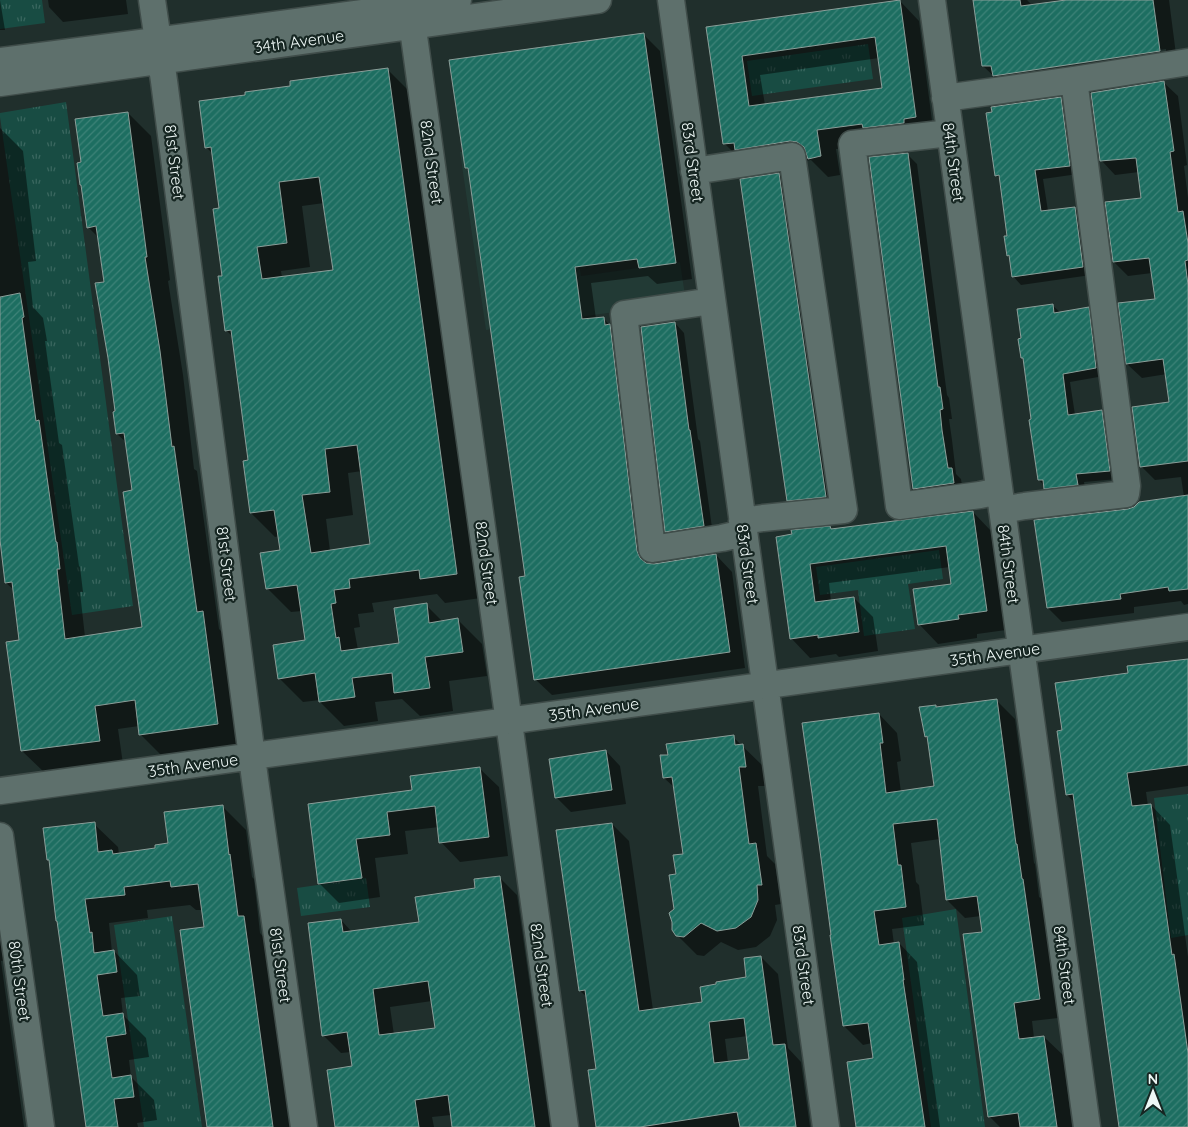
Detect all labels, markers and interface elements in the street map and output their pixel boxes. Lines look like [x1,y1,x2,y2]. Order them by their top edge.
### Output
street label: 34th Avenue [253,25,345,57]
street label: 82nd Street [416,119,448,205]
street label: 83rd Street [677,121,709,203]
street label: 84th Street [939,121,969,203]
street label: 81st Street [160,123,190,201]
street label: 82nd Street [471,520,503,606]
street label: 83rd Street [732,523,764,605]
street label: 84th Street [994,523,1024,605]
street label: 81st Street [212,525,242,603]
street label: 35th Avenue [949,638,1041,670]
street label: 35th Avenue [548,693,640,725]
street label: 35th Avenue [147,749,239,781]
street label: 82nd Street [526,922,558,1008]
street label: 83rd Street [788,924,820,1006]
street label: 84th Street [1050,924,1080,1006]
street label: 81st Street [266,926,296,1004]
street label: 80th Street [4,940,36,1022]
north arrow [1128,1067,1178,1117]
text: N [1148,1070,1158,1088]

